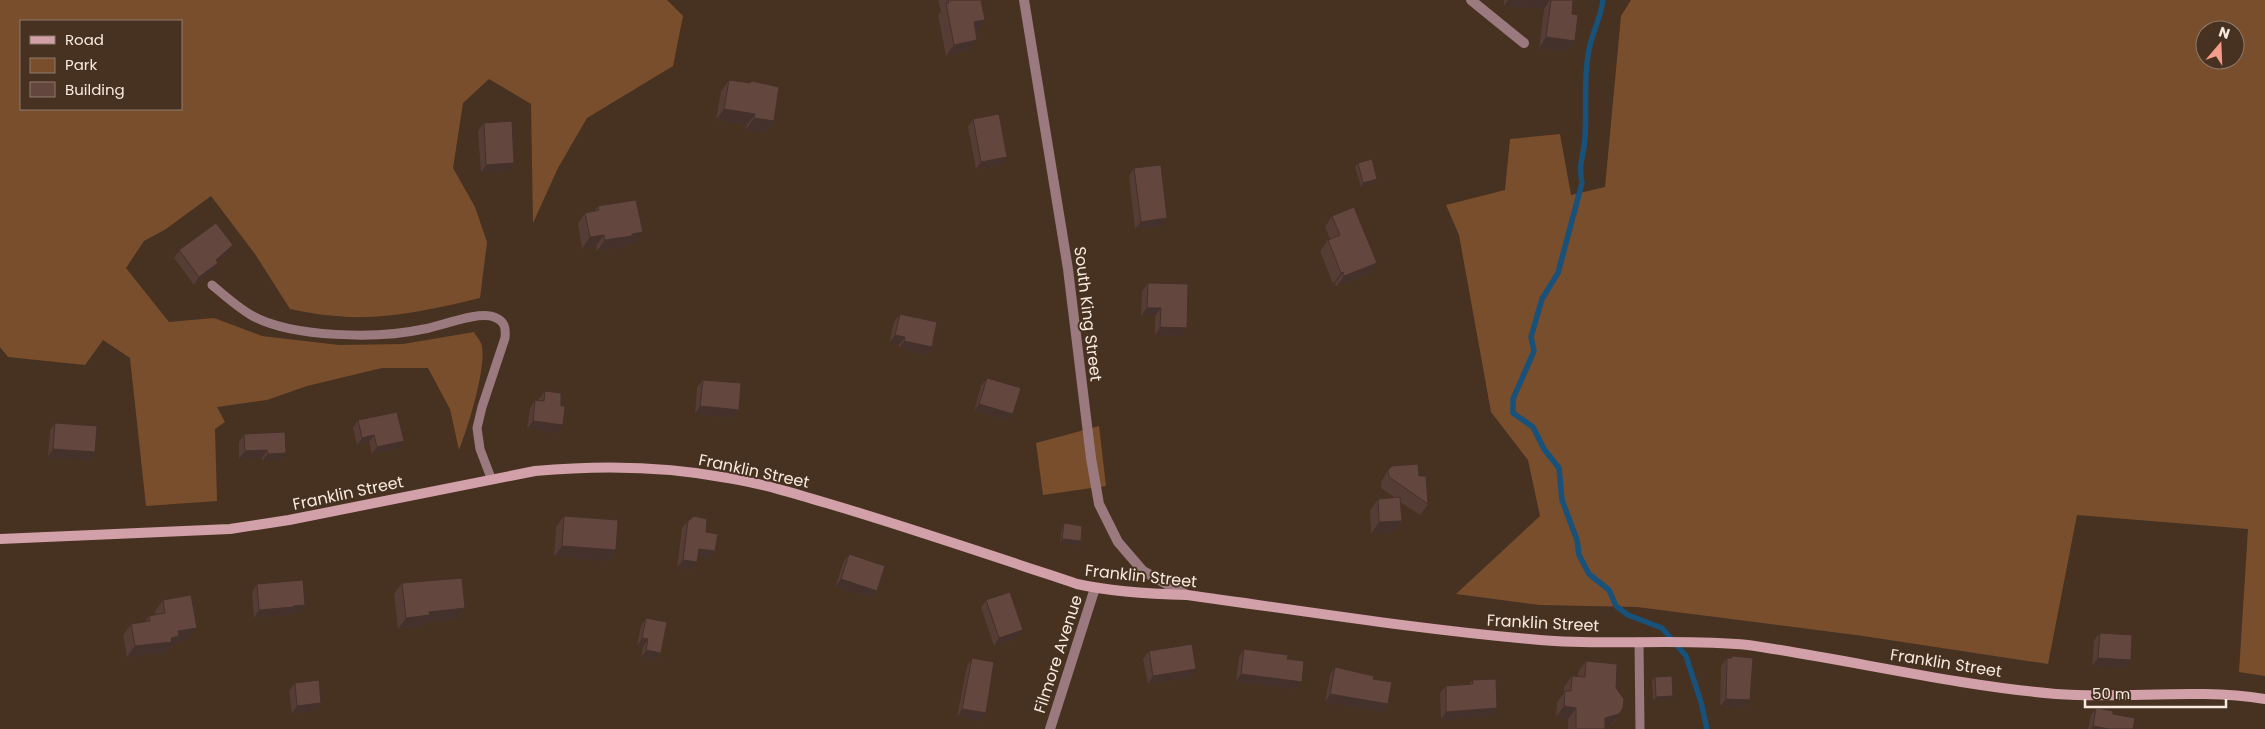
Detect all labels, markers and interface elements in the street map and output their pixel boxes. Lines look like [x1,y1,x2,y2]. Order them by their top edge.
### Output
legend [20,20,182,110]
north arrow [2195,20,2245,70]
text: N [2216,22,2232,44]
text: Road [65,29,104,50]
text: Park [65,54,97,75]
text: Building [65,79,125,100]
street label: South King Street [1068,245,1108,383]
street label: Franklin Street [697,448,812,494]
street label: Franklin Street [291,470,406,516]
street label: Franklin Street [1084,559,1198,593]
street label: Filmore Avenue [1028,592,1088,716]
street label: Franklin Street [1486,609,1600,637]
street label: Franklin Street [1889,643,2004,683]
scale bar [2085,676,2226,708]
text: 50 m [2092,683,2130,704]

